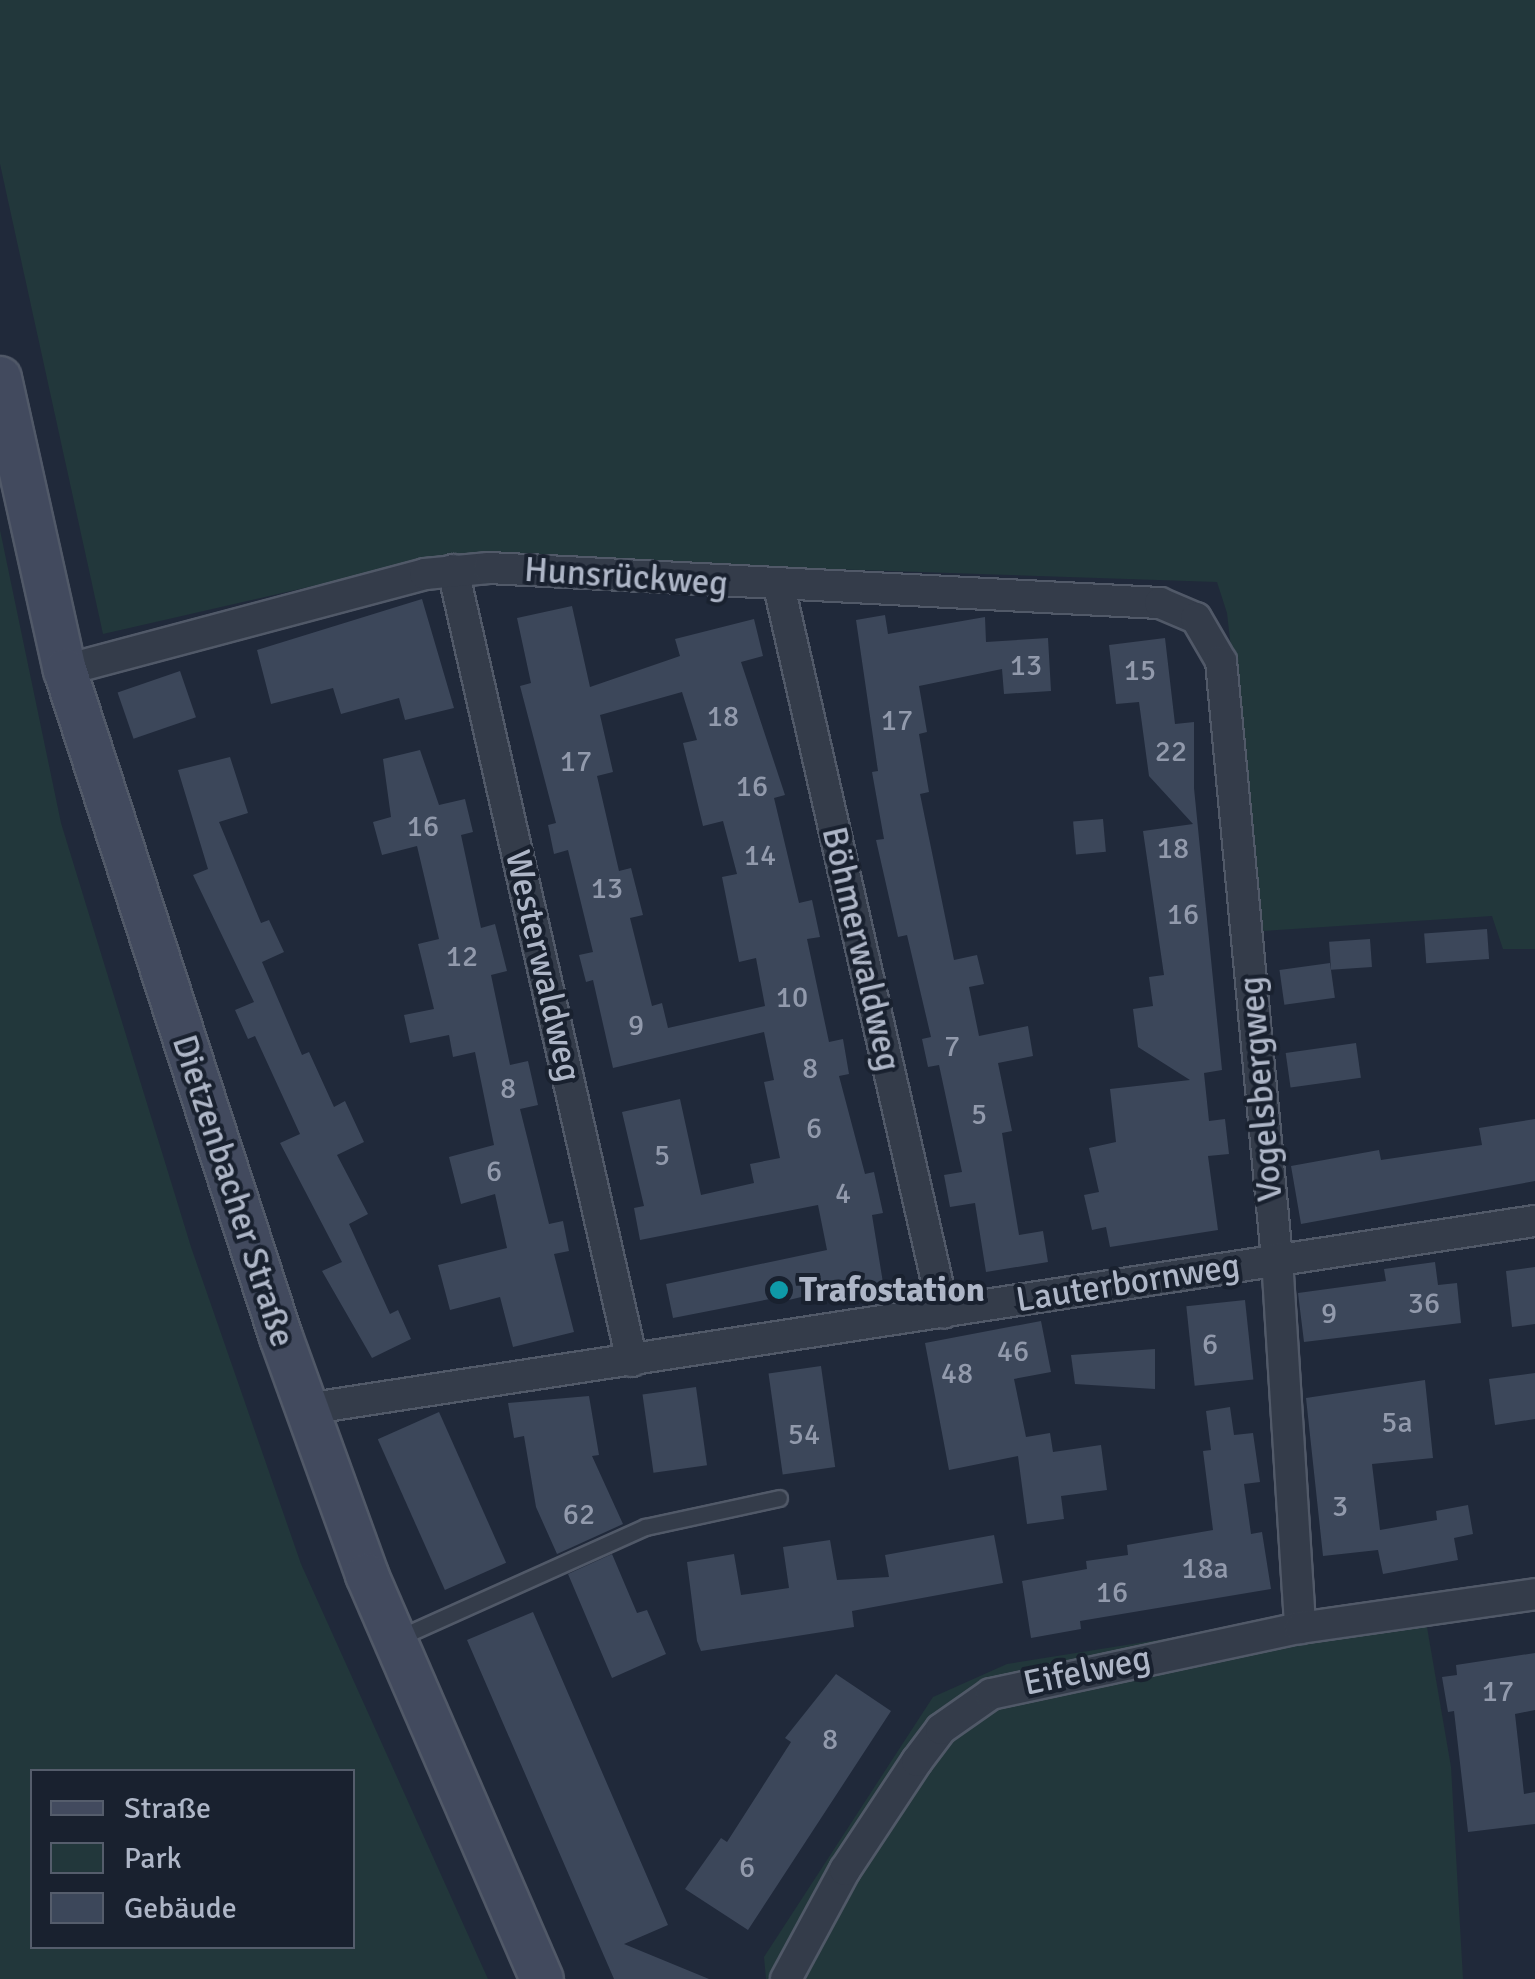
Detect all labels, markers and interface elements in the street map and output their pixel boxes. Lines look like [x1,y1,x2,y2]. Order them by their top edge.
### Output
street label: Hunsrückweg [523,549,729,605]
house number: 13 [1010,648,1042,684]
house number: 15 [1124,653,1156,689]
house number: 18 [707,699,739,735]
house number: 17 [881,703,913,739]
house number: 22 [1155,734,1187,770]
house number: 17 [560,744,592,780]
house number: 16 [736,769,768,805]
house number: 16 [407,809,439,845]
street label: Böhmerwaldweg [812,823,910,1075]
house number: 18 [1157,831,1189,867]
house number: 14 [744,838,776,874]
street label: Westerwaldweg [496,846,590,1086]
house number: 13 [591,871,623,907]
house number: 16 [1167,897,1199,933]
house number: 12 [446,939,478,975]
street label: Vogelsbergweg [1230,975,1292,1203]
house number: 10 [776,980,808,1016]
house number: 9 [628,1008,644,1044]
house number: 7 [944,1029,960,1065]
street label: Dietzenbacher Straße [163,1030,303,1352]
house number: 8 [802,1051,818,1087]
house number: 8 [500,1071,516,1107]
house number: 5 [971,1097,987,1133]
house number: 6 [806,1111,822,1147]
house number: 5 [654,1138,670,1174]
house number: 6 [486,1154,502,1190]
house number: 4 [835,1176,851,1212]
street label: Lauterbornweg [1013,1245,1243,1321]
place label: Trafostation [799,1269,985,1311]
marker: Trafostation [768,1279,790,1301]
house number: 36 [1408,1286,1440,1322]
house number: 9 [1321,1296,1337,1332]
house number: 6 [1202,1327,1218,1363]
house number: 46 [997,1334,1029,1370]
house number: 48 [941,1356,973,1392]
house number: 5a [1381,1405,1413,1441]
house number: 54 [788,1417,820,1453]
house number: 3 [1332,1489,1348,1525]
house number: 62 [563,1497,595,1533]
house number: 18a [1181,1551,1229,1587]
house number: 16 [1096,1575,1128,1611]
street label: Eifelweg [1020,1637,1154,1705]
house number: 17 [1482,1674,1514,1710]
house number: 8 [822,1722,838,1758]
legend [30,1769,355,1949]
text: Straße [124,1790,211,1827]
text: Park [124,1840,182,1877]
house number: 6 [739,1850,755,1886]
text: Gebäude [124,1890,237,1927]

